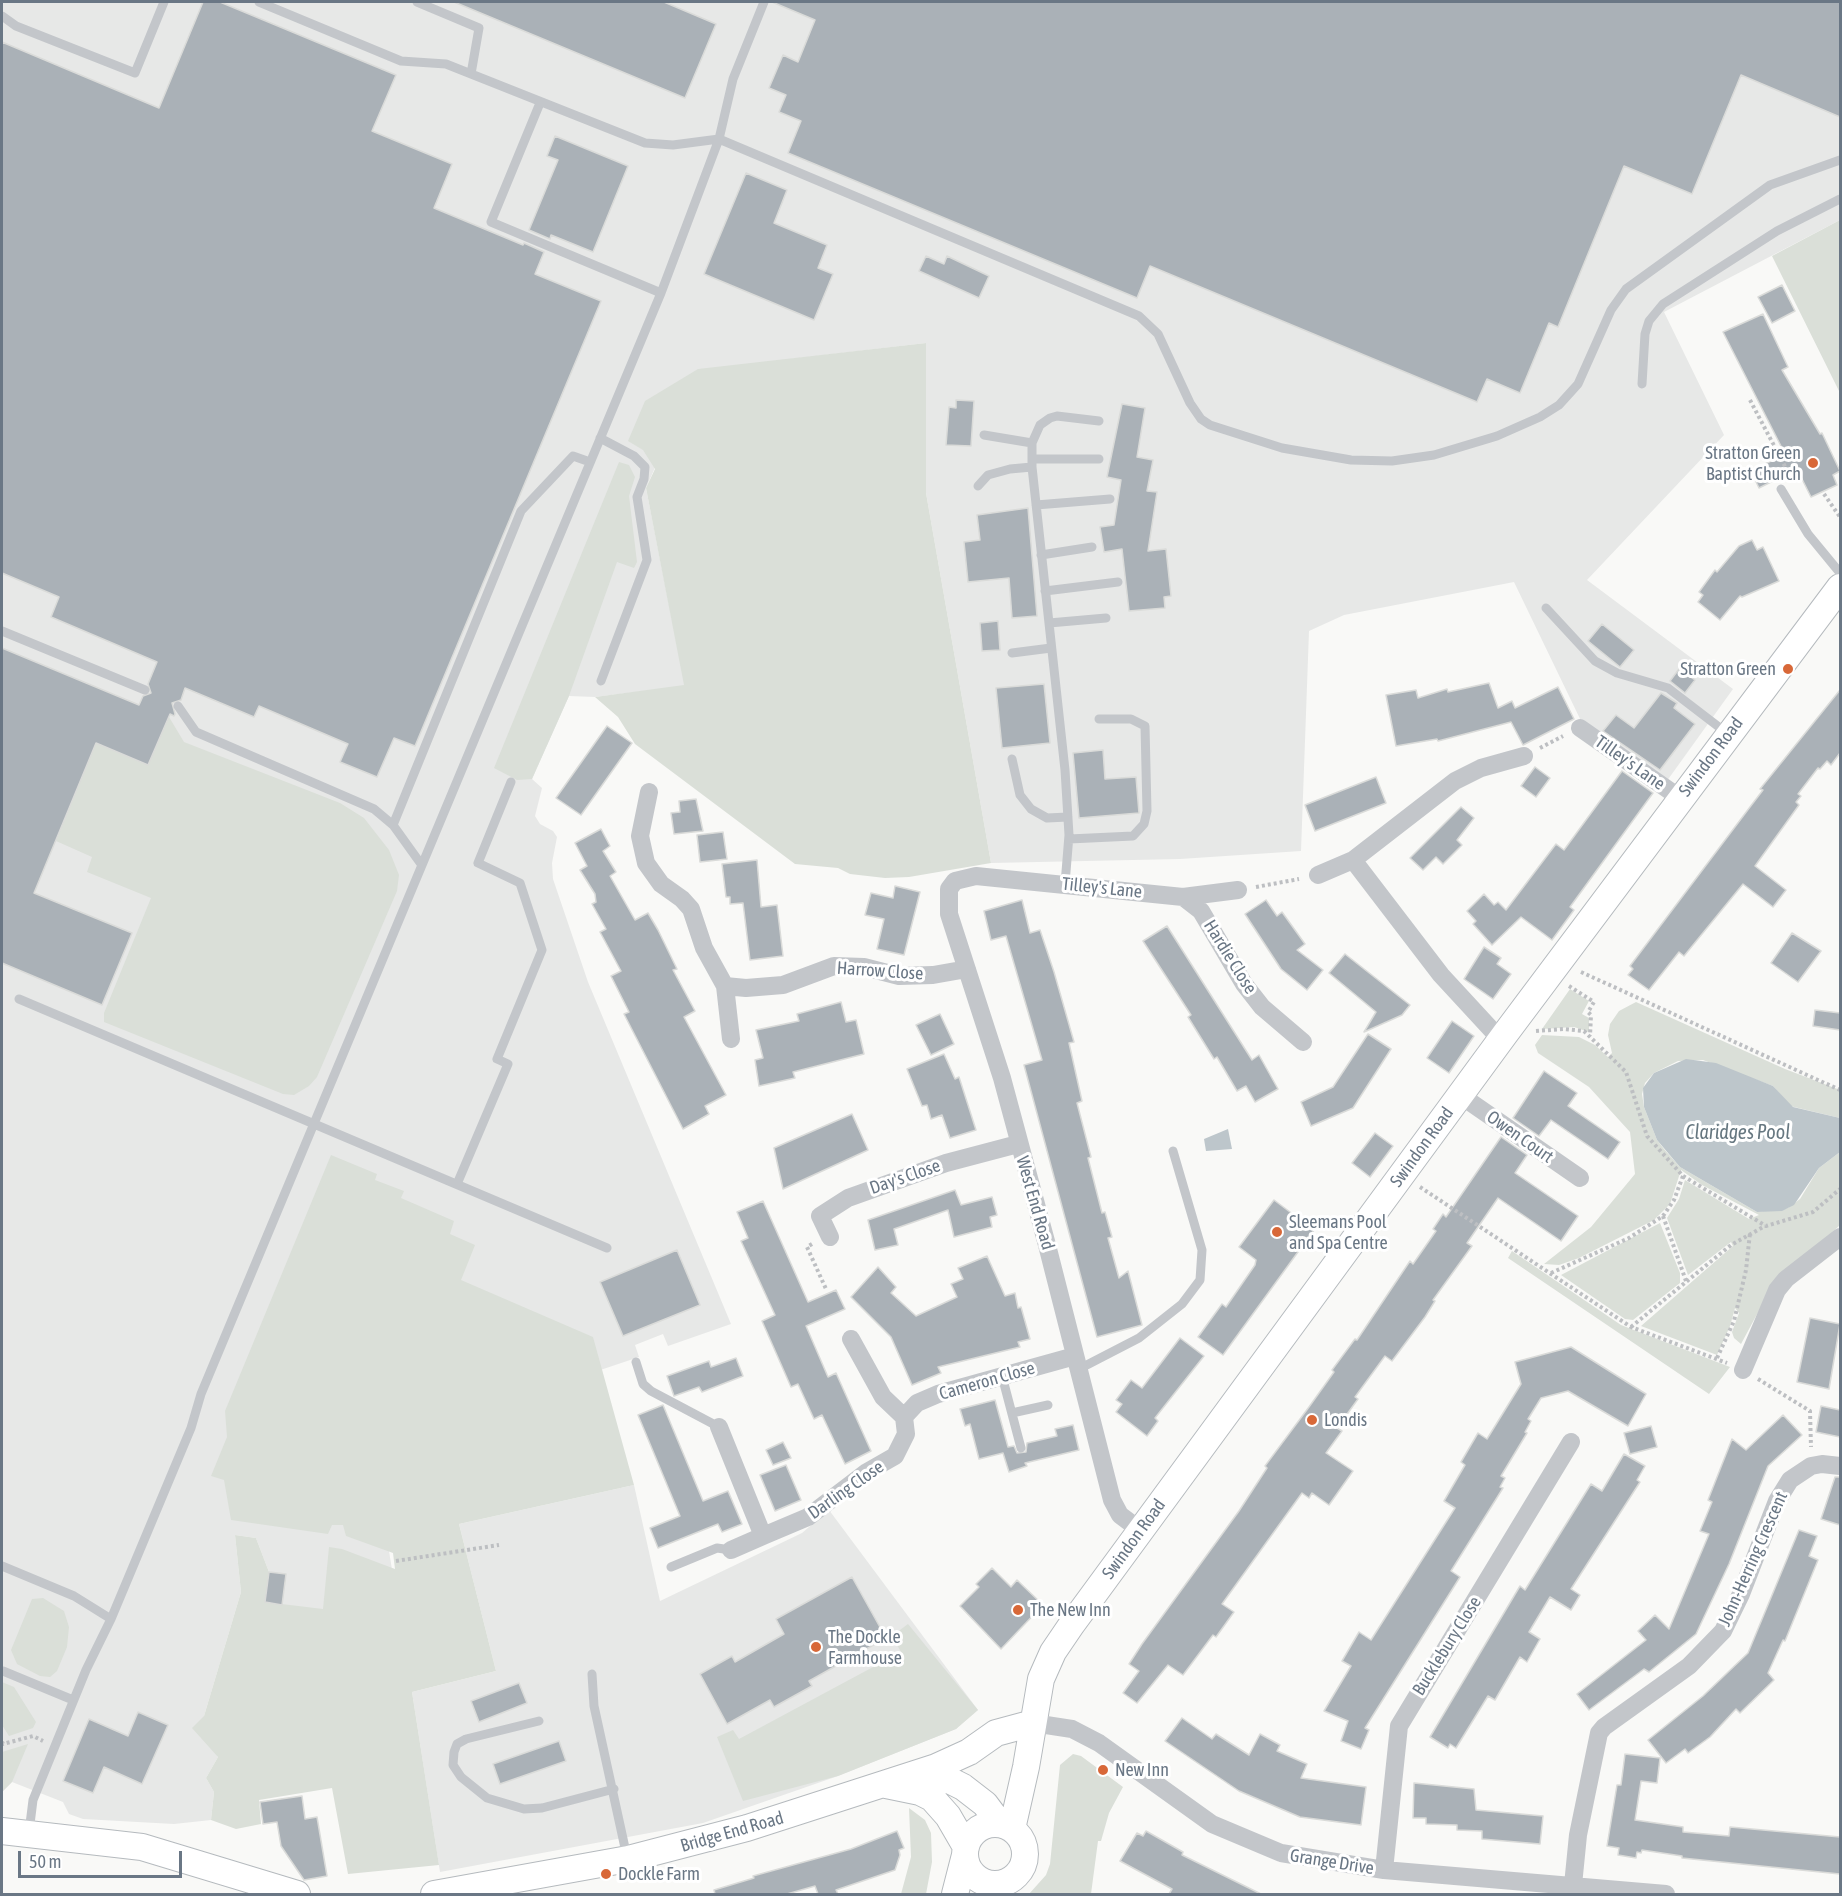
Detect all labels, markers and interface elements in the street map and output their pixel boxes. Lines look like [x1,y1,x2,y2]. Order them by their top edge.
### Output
place label: Stratton Green Baptist Church [1705,442,1801,484]
marker: Stratton Green Baptist Church [1806,456,1820,470]
place label: Stratton Green [1680,658,1776,680]
marker: Stratton Green [1781,662,1795,676]
street label: Swindon Road [1674,713,1748,801]
street label: Tilley's Lane [1591,731,1669,795]
street label: Tilley's Lane [1061,873,1143,903]
street label: Hardie Close [1199,916,1261,998]
street label: Harrow Close [836,957,924,985]
street label: Swindon Road [1386,1103,1458,1191]
street label: Owen Court [1483,1106,1557,1168]
water label: Claridges Pool [1686,1121,1790,1145]
street label: West End Road [1011,1154,1059,1252]
street label: Day's Close [867,1155,943,1199]
place label: Sleemans Pool and Spa Centre [1289,1211,1388,1254]
marker: Sleemans Pool and Spa Centre [1270,1225,1284,1239]
street label: Cameron Close [937,1357,1037,1405]
place label: Londis [1324,1409,1367,1431]
marker: Londis [1305,1413,1319,1427]
street label: Darling Close [804,1456,888,1524]
street label: John-Herring Crescent [1714,1488,1792,1630]
street label: Swindon Road [1098,1495,1170,1583]
street label: Bucklebury Close [1408,1593,1486,1699]
place label: The New Inn [1030,1599,1111,1621]
marker: The New Inn [1011,1603,1025,1617]
place label: The Dockle Farmhouse [828,1626,902,1668]
marker: The Dockle Farmhouse [809,1640,823,1654]
place label: New Inn [1115,1759,1169,1781]
marker: New Inn [1096,1763,1110,1777]
street label: Bridge End Road [678,1807,786,1857]
scale bar [21,1839,184,1877]
street label: Grange Drive [1289,1845,1375,1879]
text: 50 m [29,1851,61,1872]
place label: Dockle Farm [618,1863,700,1885]
marker: Dockle Farm [599,1867,613,1881]

